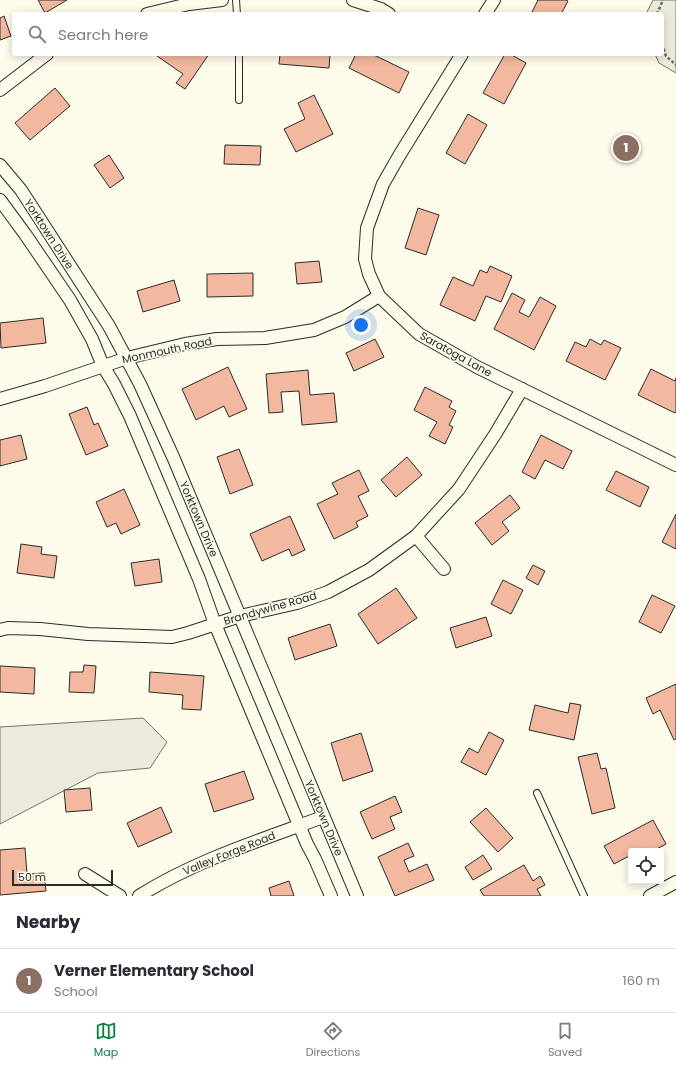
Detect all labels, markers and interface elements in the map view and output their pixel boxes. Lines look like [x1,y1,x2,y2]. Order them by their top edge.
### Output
search box [12,12,664,56]
icon: search [26,23,48,45]
text: Search here [58,24,148,45]
pin: 1 [613,133,639,163]
street label: Yorktown Drive [20,196,78,272]
your location [351,315,371,335]
street label: Saratoga Lane [417,328,495,381]
street label: Monmouth Road [121,333,213,367]
street label: Yorktown Drive [176,479,222,559]
street label: Brandywine Road [222,587,318,629]
street label: Yorktown Drive [301,778,347,858]
street label: Valley Forge Road [180,827,278,879]
map controls [628,848,664,884]
button: locate [628,848,664,884]
scale bar [12,868,113,887]
text: 50 m [18,869,46,885]
text: Nearby [16,910,80,934]
text: Verner Elementary School [54,960,254,981]
text: 1 [27,971,31,990]
text: 160 m [623,971,660,990]
text: School [54,982,98,1001]
tab: Map [94,1020,118,1061]
tab: Directions [306,1020,360,1061]
tab: Saved [548,1020,582,1061]

